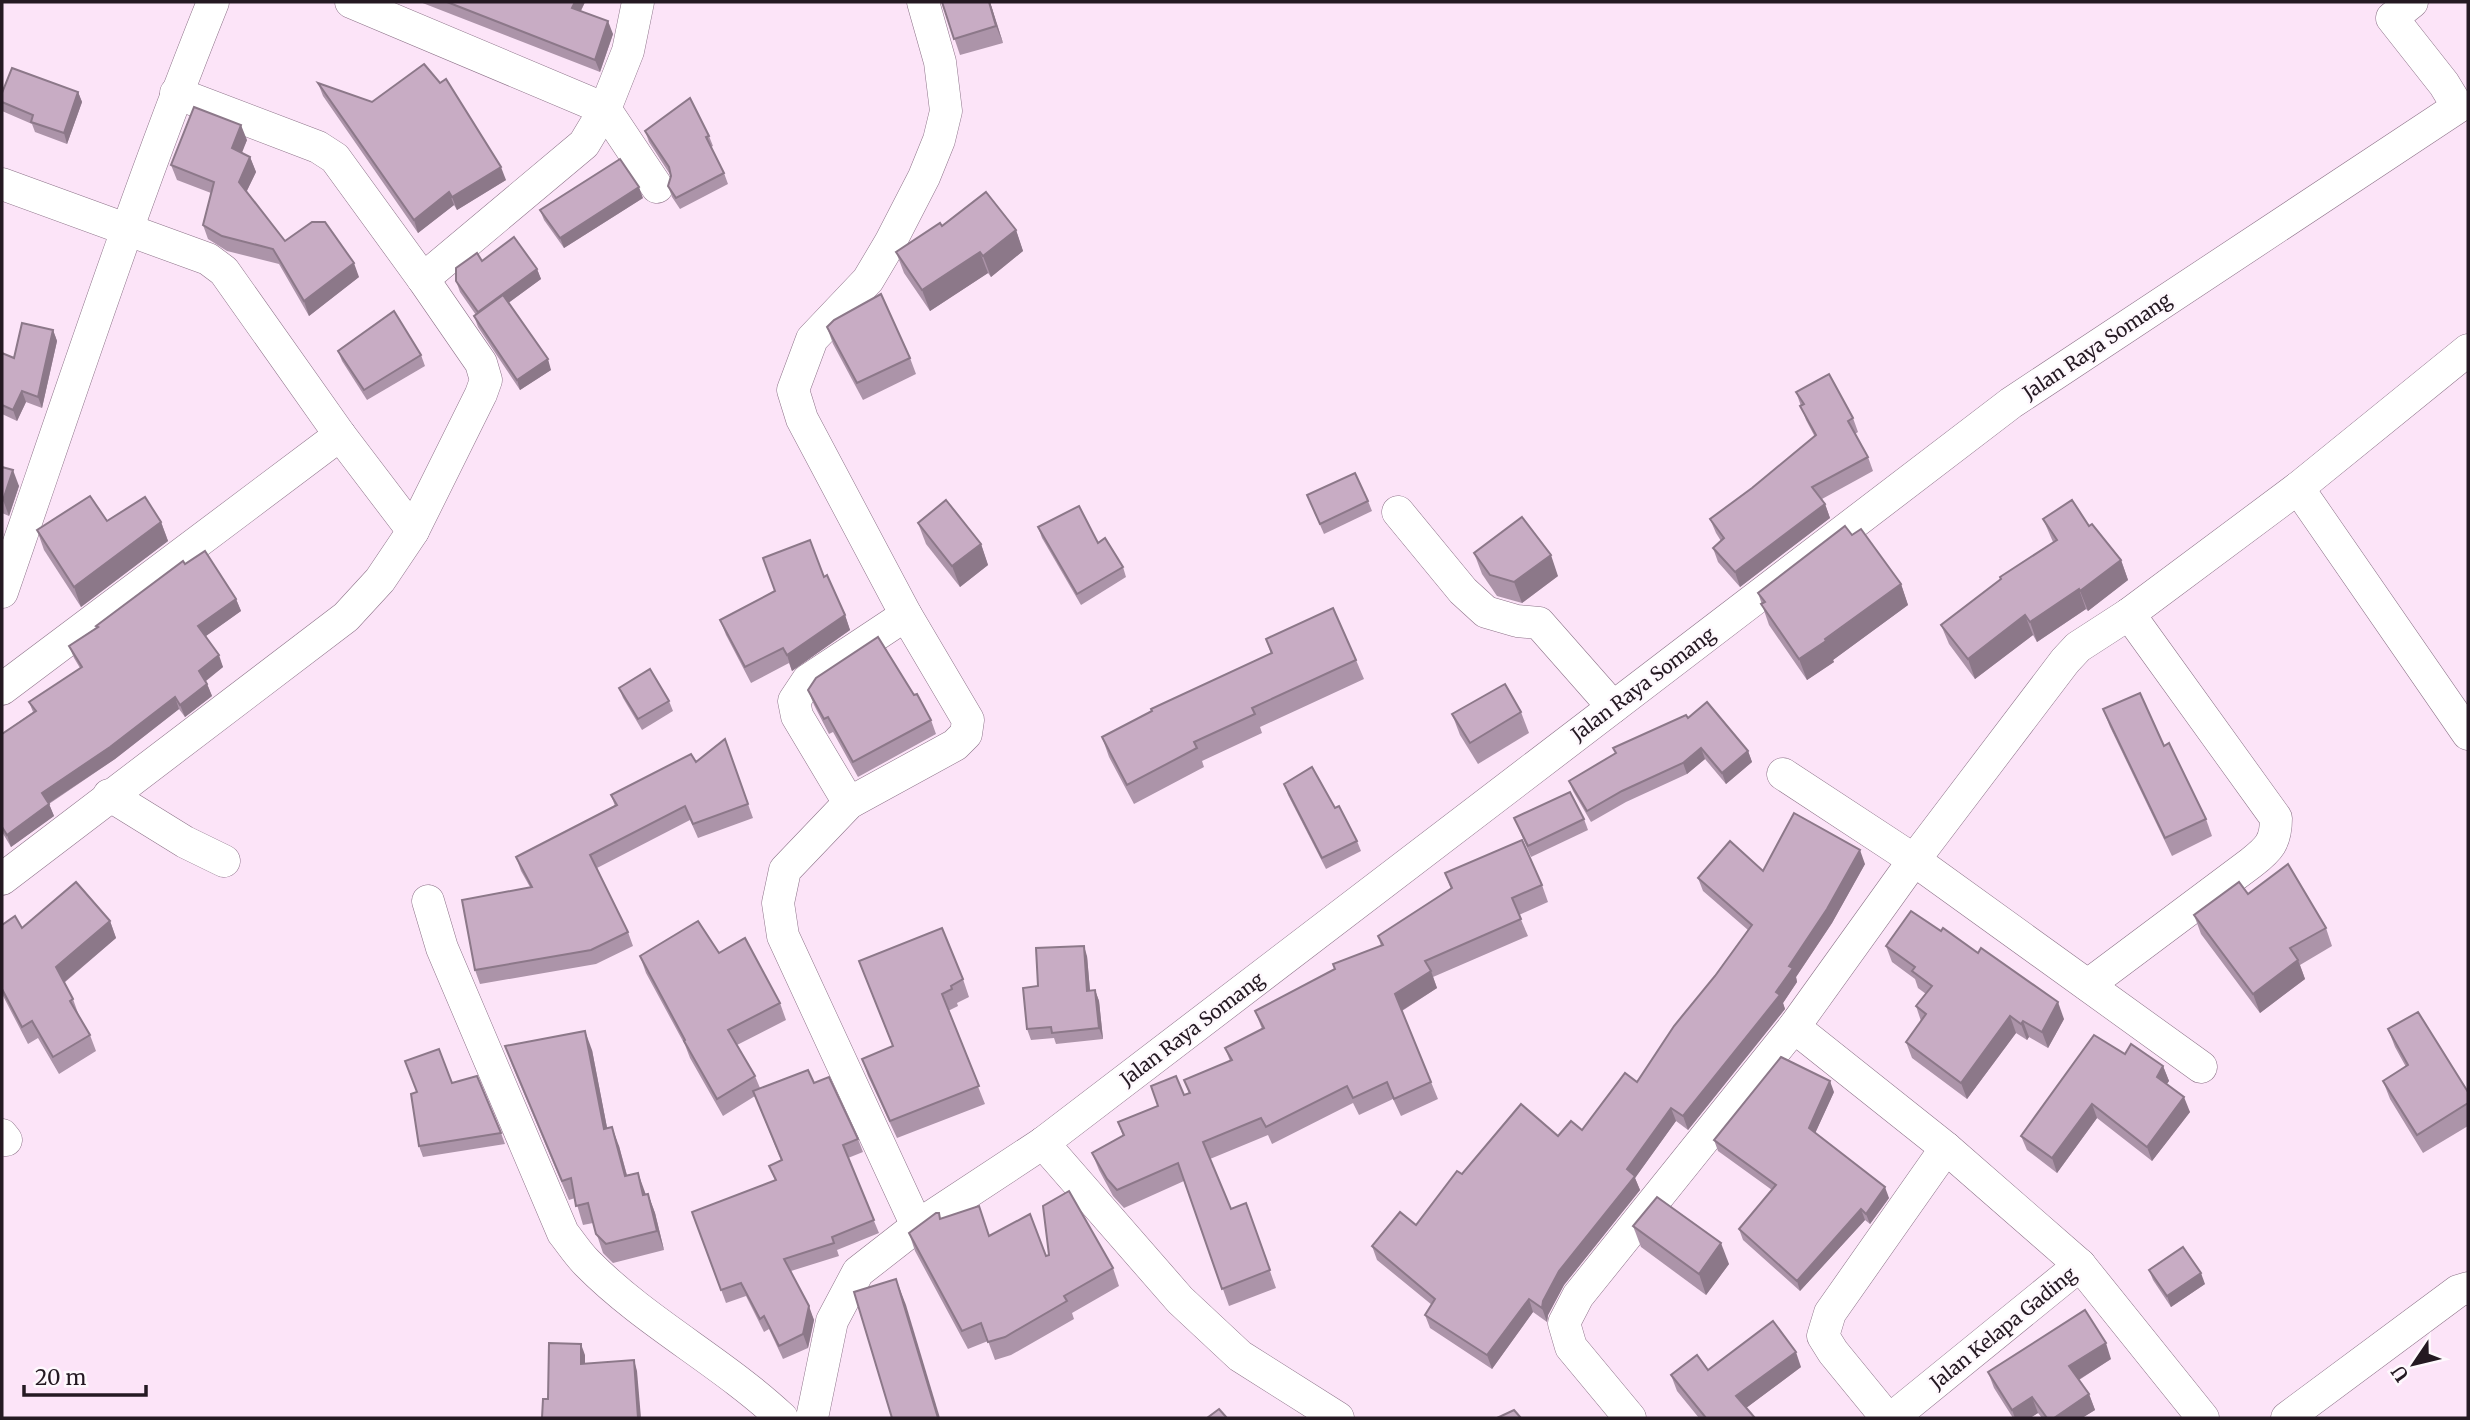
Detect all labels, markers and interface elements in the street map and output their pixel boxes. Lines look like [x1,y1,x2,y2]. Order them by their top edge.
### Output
street label: Jalan Raya Somang [2017,287,2176,405]
street label: Jalan Raya Somang [1565,622,1720,747]
street label: Jalan Raya Somang [1114,967,1269,1092]
street label: Jalan Kelapa Gading [1924,1261,2081,1395]
north arrow [2379,1329,2449,1399]
scale bar [24,1354,147,1398]
text: U [2386,1361,2414,1386]
text: 20 m [35,1364,87,1391]

